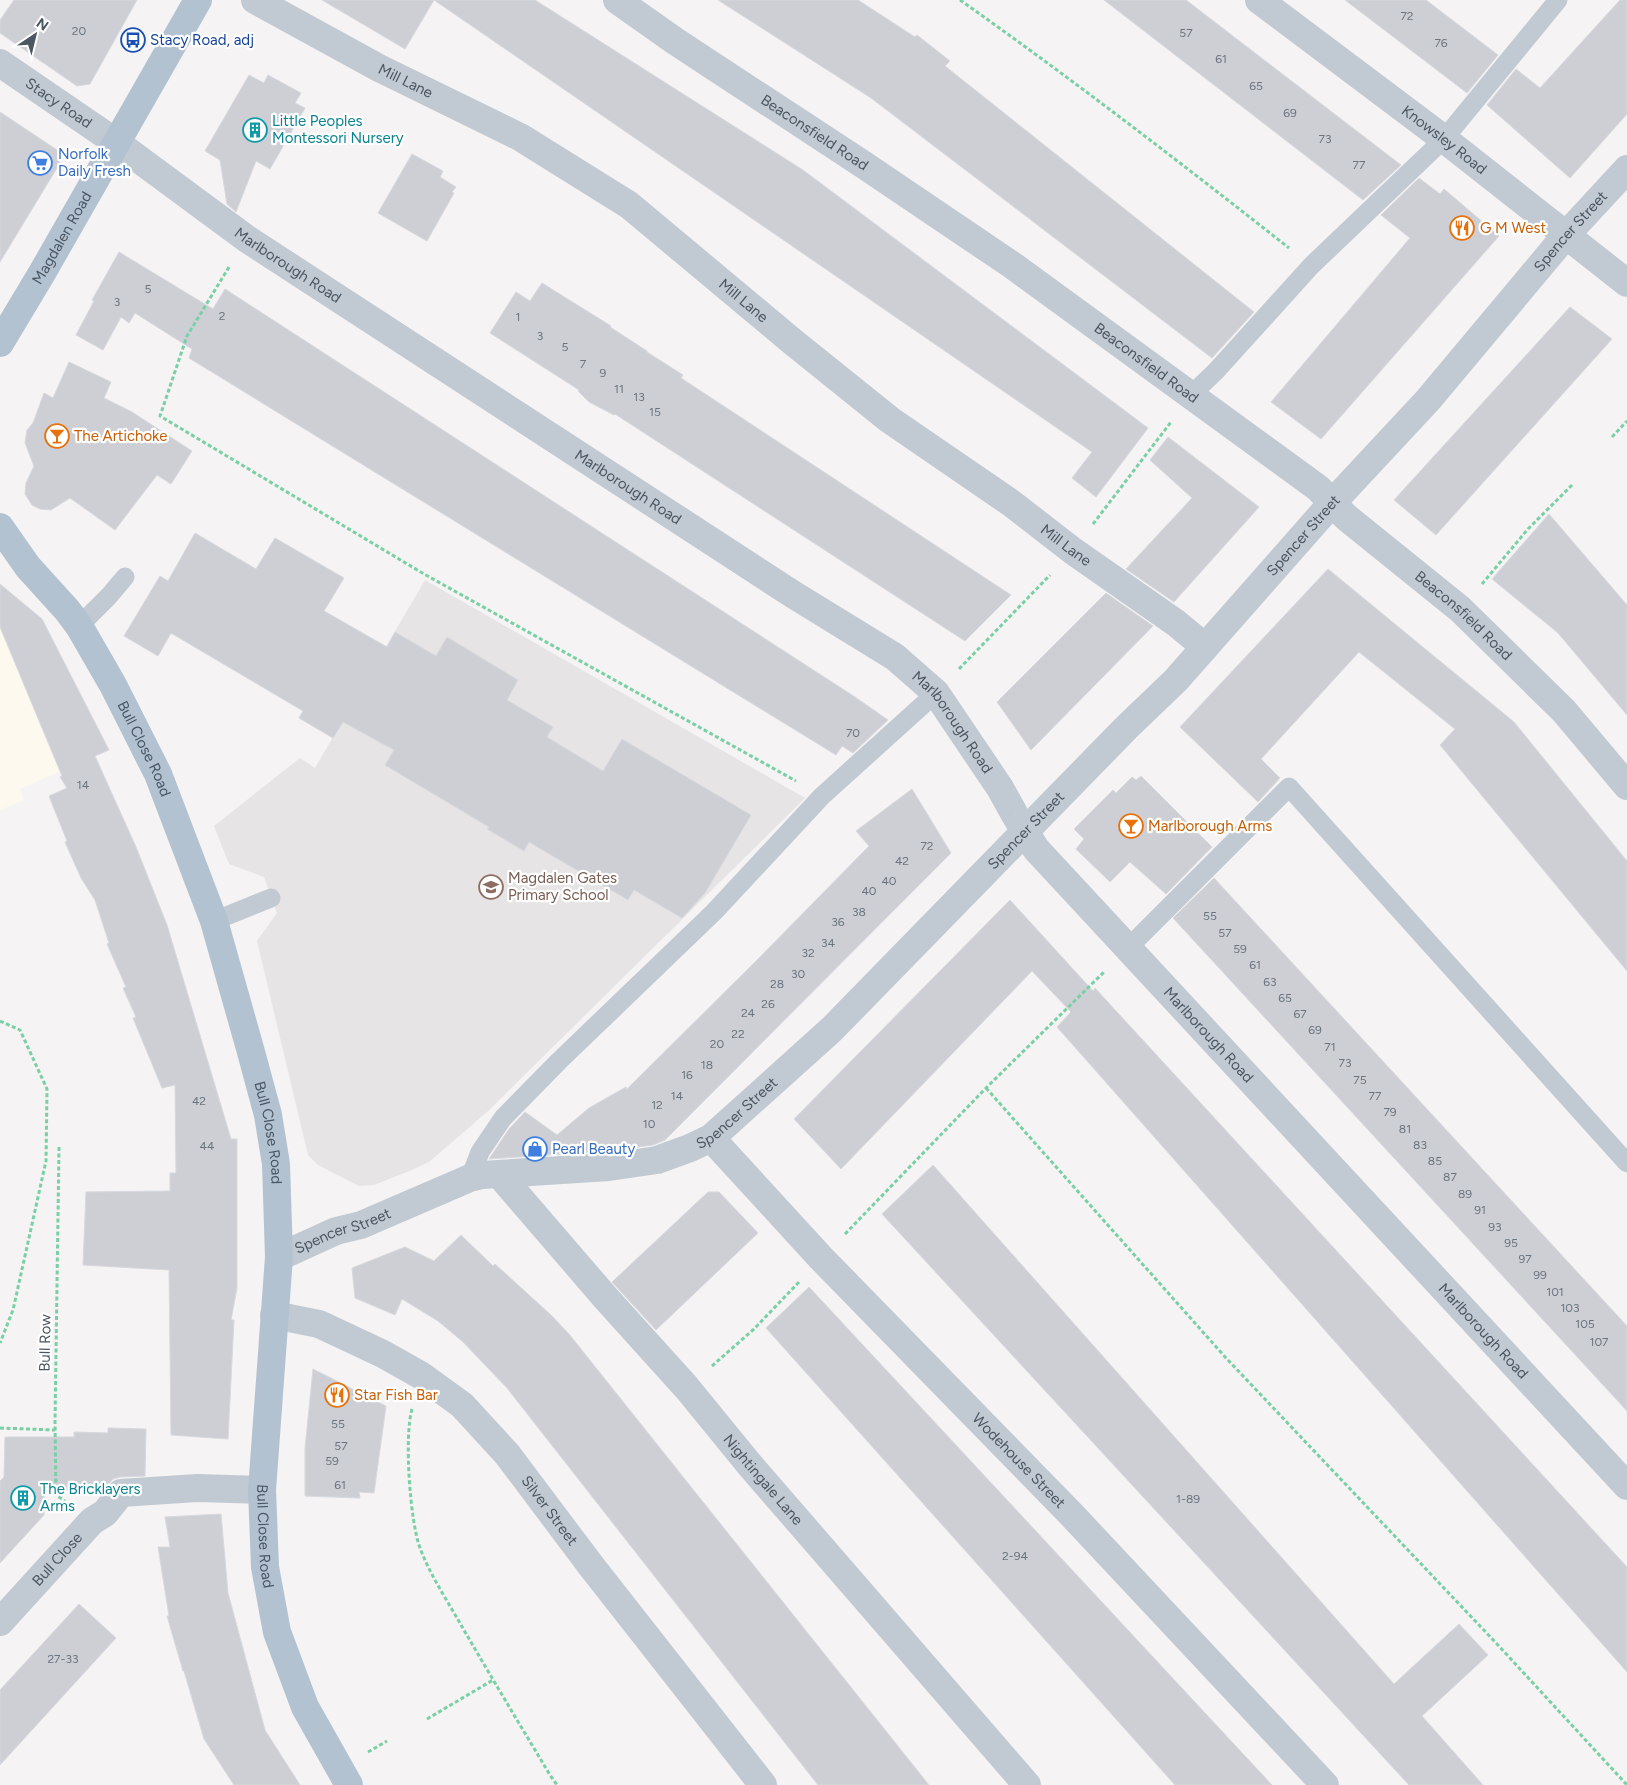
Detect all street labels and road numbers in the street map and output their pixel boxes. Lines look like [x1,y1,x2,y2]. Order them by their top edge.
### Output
street label: Mill Lane [375,60,436,102]
street label: Stacy Road [22,74,95,132]
street label: Beaconsfield Road [757,91,872,174]
street label: Knowsley Road [1398,101,1490,178]
street label: Spencer Street [1530,187,1611,275]
street label: Magdalen Road [28,188,96,288]
street label: Marlborough Road [231,224,345,307]
street label: Mill Lane [715,275,772,326]
street label: Beaconsfield Road [1091,319,1202,407]
street label: Marlborough Road [571,446,685,528]
street label: Spencer Street [1263,491,1344,580]
street label: Mill Lane [1037,520,1095,570]
street label: Beaconsfield Road [1411,567,1516,664]
street label: Marlborough Road [908,667,996,777]
street label: Bull Close Road [114,698,175,799]
street label: Spencer Street [984,787,1068,873]
street label: Marlborough Road [1160,983,1257,1086]
street label: Spencer Street [693,1073,781,1153]
street label: Bull Close Road [250,1079,286,1184]
street label: Spencer Street [292,1204,394,1258]
street label: Marlborough Road [1435,1280,1532,1383]
street label: Bull Row [35,1314,55,1372]
street label: Wodehouse Street [968,1409,1070,1512]
street label: Nightingale Lane [719,1431,807,1529]
street label: Silver Street [517,1472,582,1549]
street label: Bull Close Road [253,1484,278,1590]
street label: Bull Close [28,1529,86,1590]

